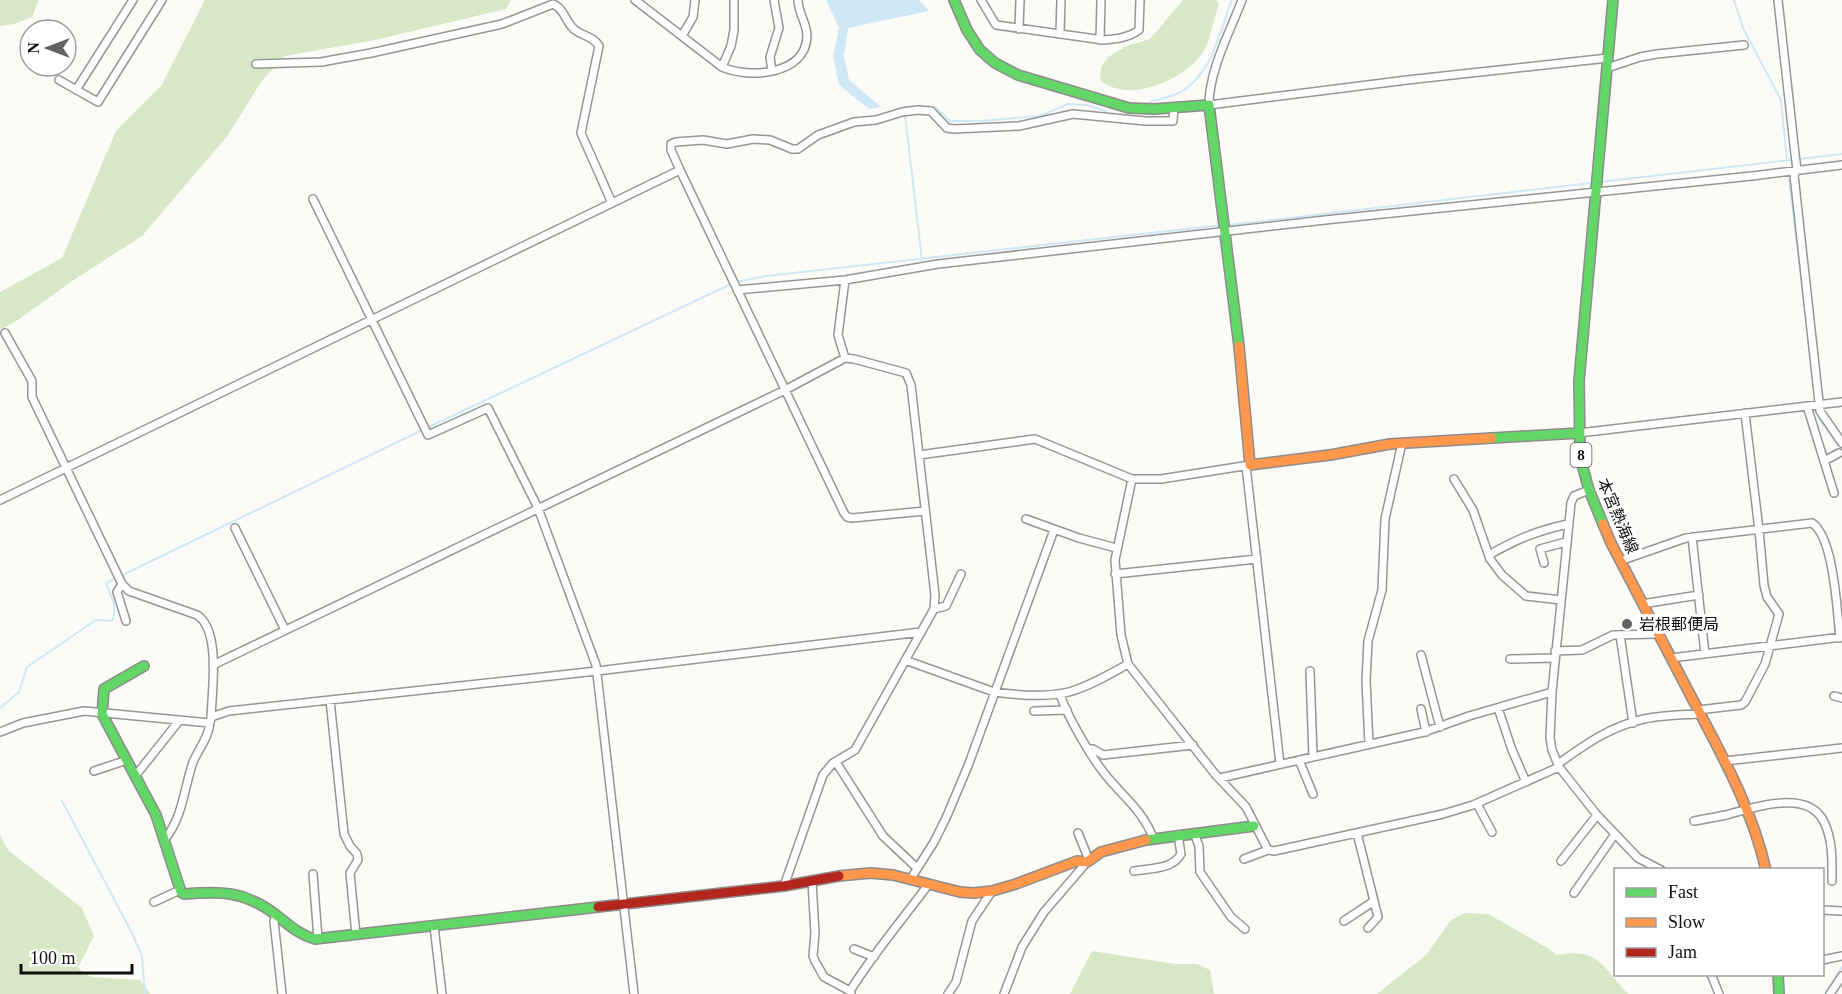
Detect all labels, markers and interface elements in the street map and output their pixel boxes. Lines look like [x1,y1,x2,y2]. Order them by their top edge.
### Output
north arrow [18,18,78,78]
text: N [25,42,42,54]
road number: 8 [1570,443,1592,467]
street label: 本宮熱海線 [1595,476,1641,556]
place label: 岩根郵便局 [1639,616,1719,633]
marker: 岩根郵便局 [1620,617,1634,631]
legend [1614,868,1824,976]
text: Fast [1668,882,1698,902]
text: Slow [1668,912,1705,932]
scale bar [21,937,132,975]
text: Jam [1668,942,1697,962]
text: 100 m [30,948,76,968]

